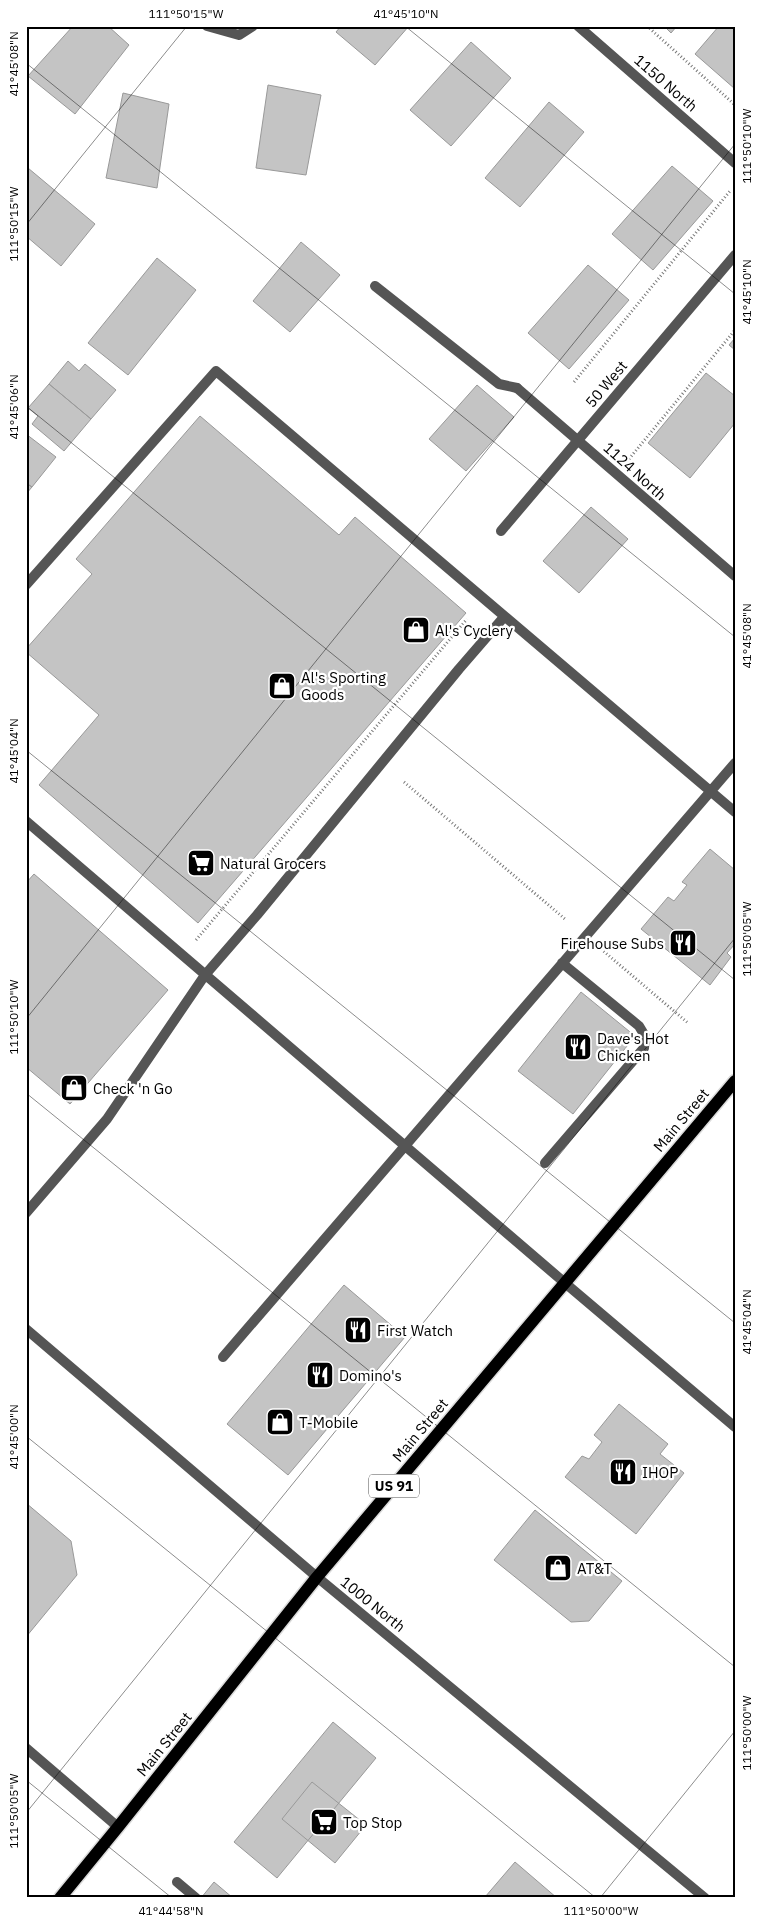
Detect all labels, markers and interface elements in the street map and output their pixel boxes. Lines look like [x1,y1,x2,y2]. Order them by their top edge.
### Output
text: 111°50'15"W [149,6,224,21]
text: 41°45'10"N [373,6,439,21]
text: 41°45'08"N [6,31,21,97]
street label: 1150 North [630,50,702,116]
text: 111°50'10"W [739,108,754,183]
text: 111°50'15"W [6,186,21,261]
text: 41°45'10"N [739,259,754,325]
street label: 50 West [581,357,631,411]
text: 41°45'06"N [6,374,21,440]
street label: 1124 North [600,438,670,504]
text: 41°45'08"N [739,603,754,669]
shop icon: Al's Cyclery [401,615,431,645]
place label: Al's Cyclery [435,621,513,640]
place label: Al's Sporting Goods [301,668,386,704]
shop icon: Al's Sporting Goods [267,671,297,701]
text: 41°45'04"N [6,718,21,784]
supermarket icon: Natural Grocers [186,848,216,878]
place label: Natural Grocers [220,854,326,873]
text: 111°50'05"W [739,901,754,976]
restaurant icon: Firehouse Subs [668,928,698,958]
place label: Firehouse Subs [560,934,664,953]
text: 111°50'10"W [6,979,21,1054]
place label: Dave's Hot Chicken [597,1029,669,1065]
restaurant icon: Dave's Hot Chicken [563,1032,593,1062]
shop icon: Check 'n Go [59,1073,89,1103]
place label: Check 'n Go [93,1079,173,1098]
street label: Main Street [649,1084,713,1156]
text: 41°45'04"N [739,1289,754,1355]
restaurant icon: First Watch [343,1315,373,1345]
place label: First Watch [377,1321,453,1340]
restaurant icon: Domino's [305,1360,335,1390]
place label: Domino's [339,1366,402,1385]
street label: Main Street [388,1394,452,1466]
text: 41°45'00"N [6,1404,21,1470]
shop icon: T-Mobile [265,1407,295,1437]
place label: T-Mobile [299,1413,358,1432]
restaurant icon: IHOP [608,1457,638,1487]
place label: IHOP [642,1463,678,1482]
road number: US 91 [369,1474,419,1498]
shop icon: AT&T [543,1553,573,1583]
place label: AT&T [577,1559,613,1578]
street label: 1000 North [337,1572,409,1636]
text: 111°50'00"W [739,1695,754,1770]
street label: Main Street [132,1708,196,1780]
text: 111°50'05"W [6,1773,21,1848]
supermarket icon: Top Stop [309,1807,339,1837]
place label: Top Stop [343,1813,402,1832]
text: 41°44'58"N [138,1903,204,1918]
text: 111°50'00"W [564,1903,639,1918]

